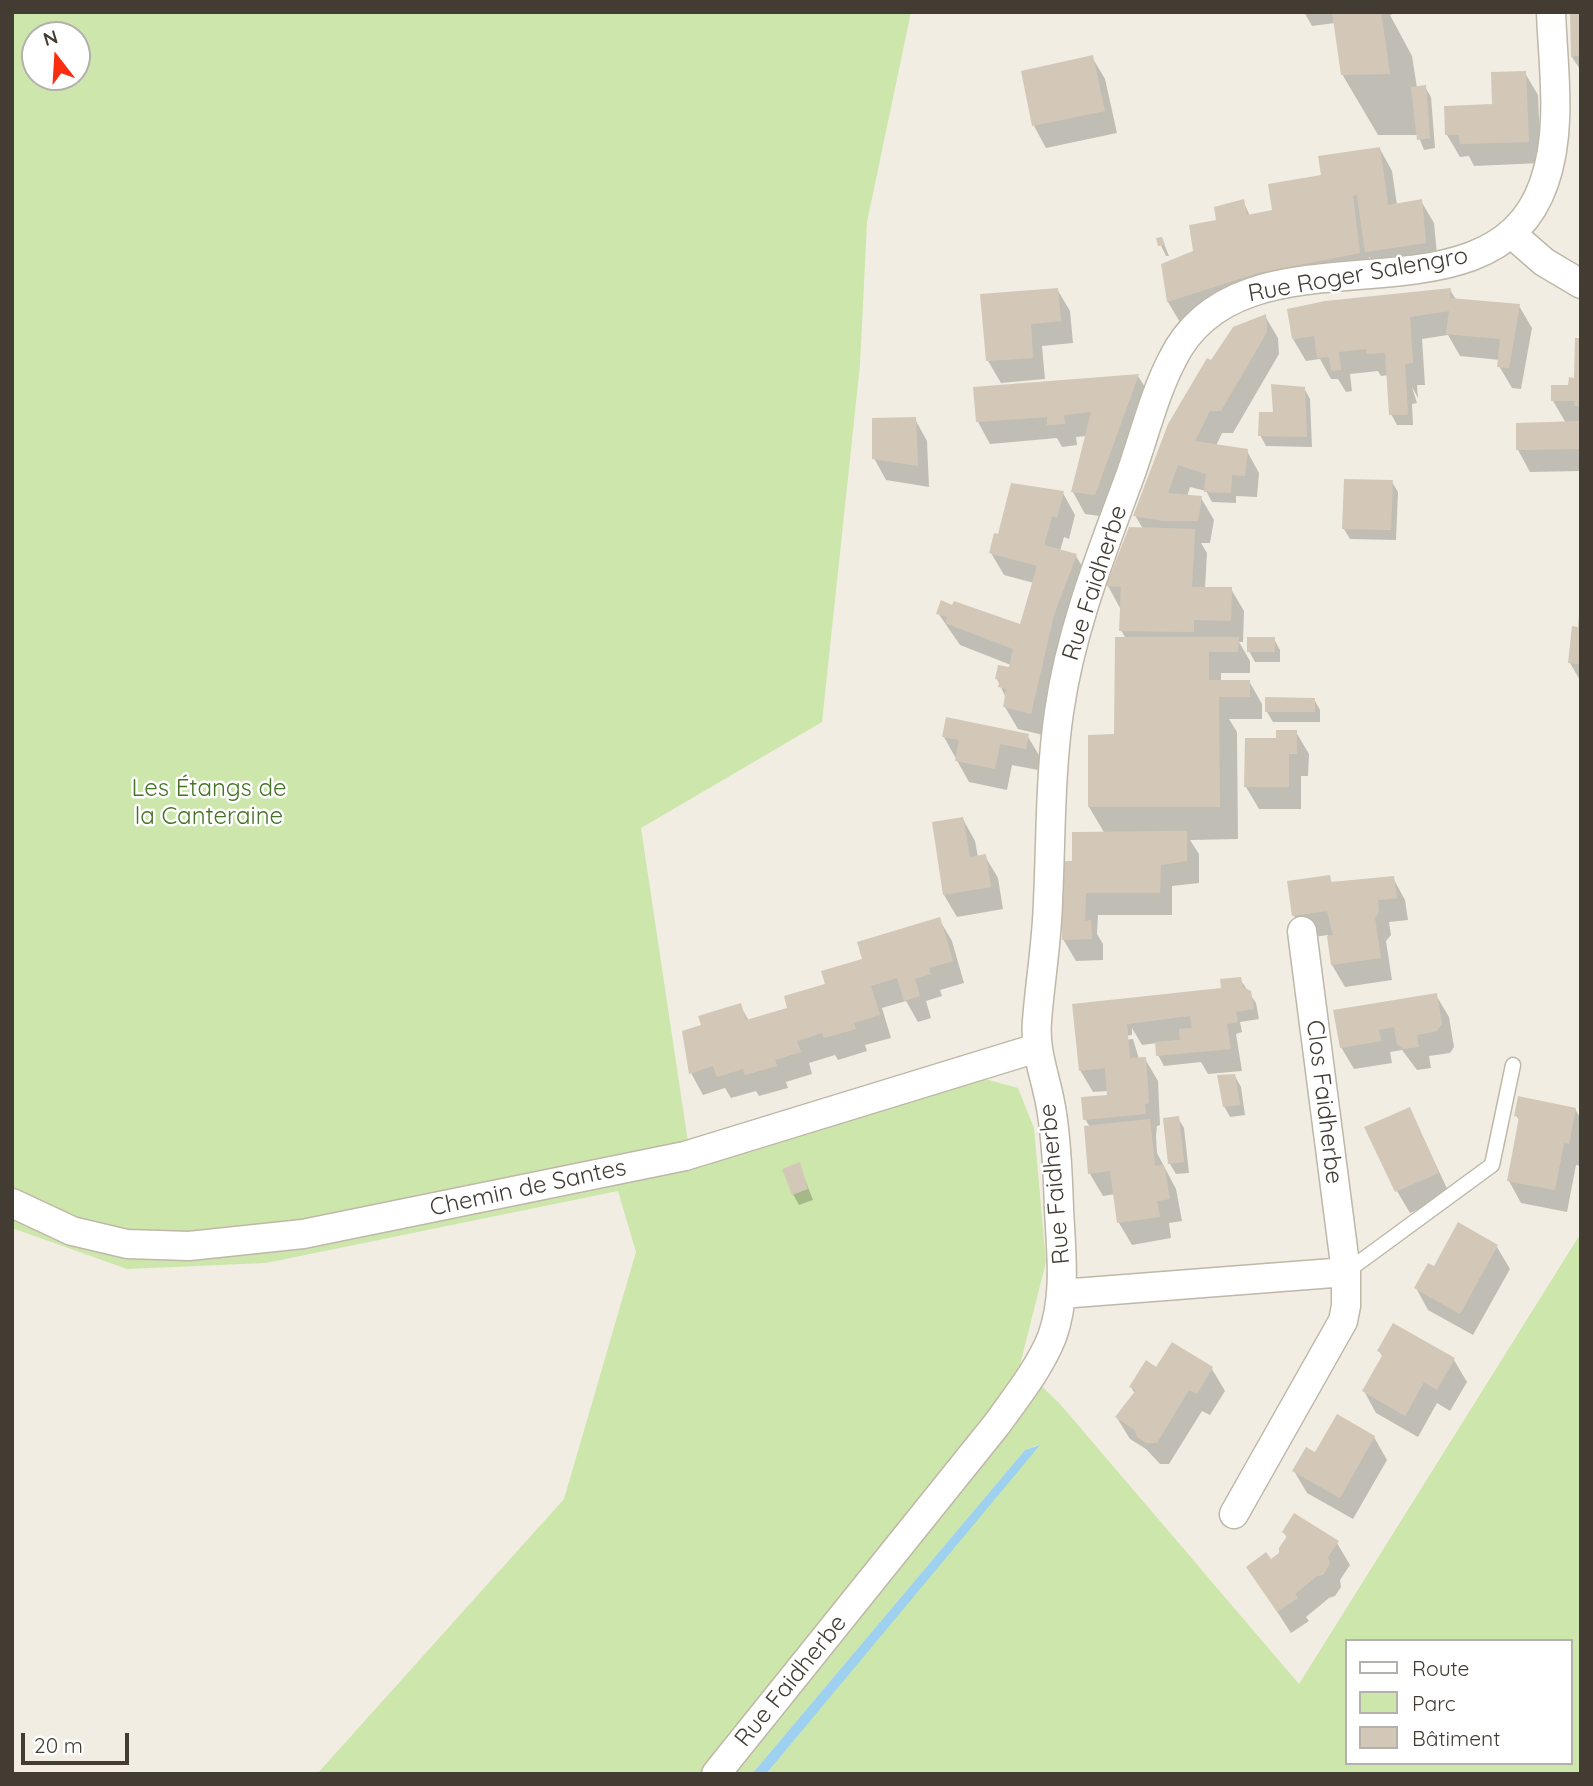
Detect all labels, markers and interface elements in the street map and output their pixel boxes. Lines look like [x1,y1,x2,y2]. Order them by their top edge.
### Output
north arrow [21,21,91,91]
text: N [40,24,61,51]
street label: Rue Roger Salengro [1246,241,1470,309]
street label: Rue Faidherbe [1056,502,1134,664]
park label: Les Étangs de la Canteraine [132,775,286,831]
street label: Clos Faidherbe [1300,1018,1348,1186]
street label: Rue Faidherbe [1034,1102,1076,1266]
street label: Chemin de Santes [427,1153,629,1223]
street label: Rue Faidherbe [729,1609,853,1753]
legend [1344,1639,1572,1765]
text: Route [1412,1655,1469,1681]
text: Parc [1412,1690,1456,1716]
scale bar [24,1720,133,1764]
text: Bâtiment [1412,1725,1500,1751]
text: 20 m [34,1732,83,1758]

